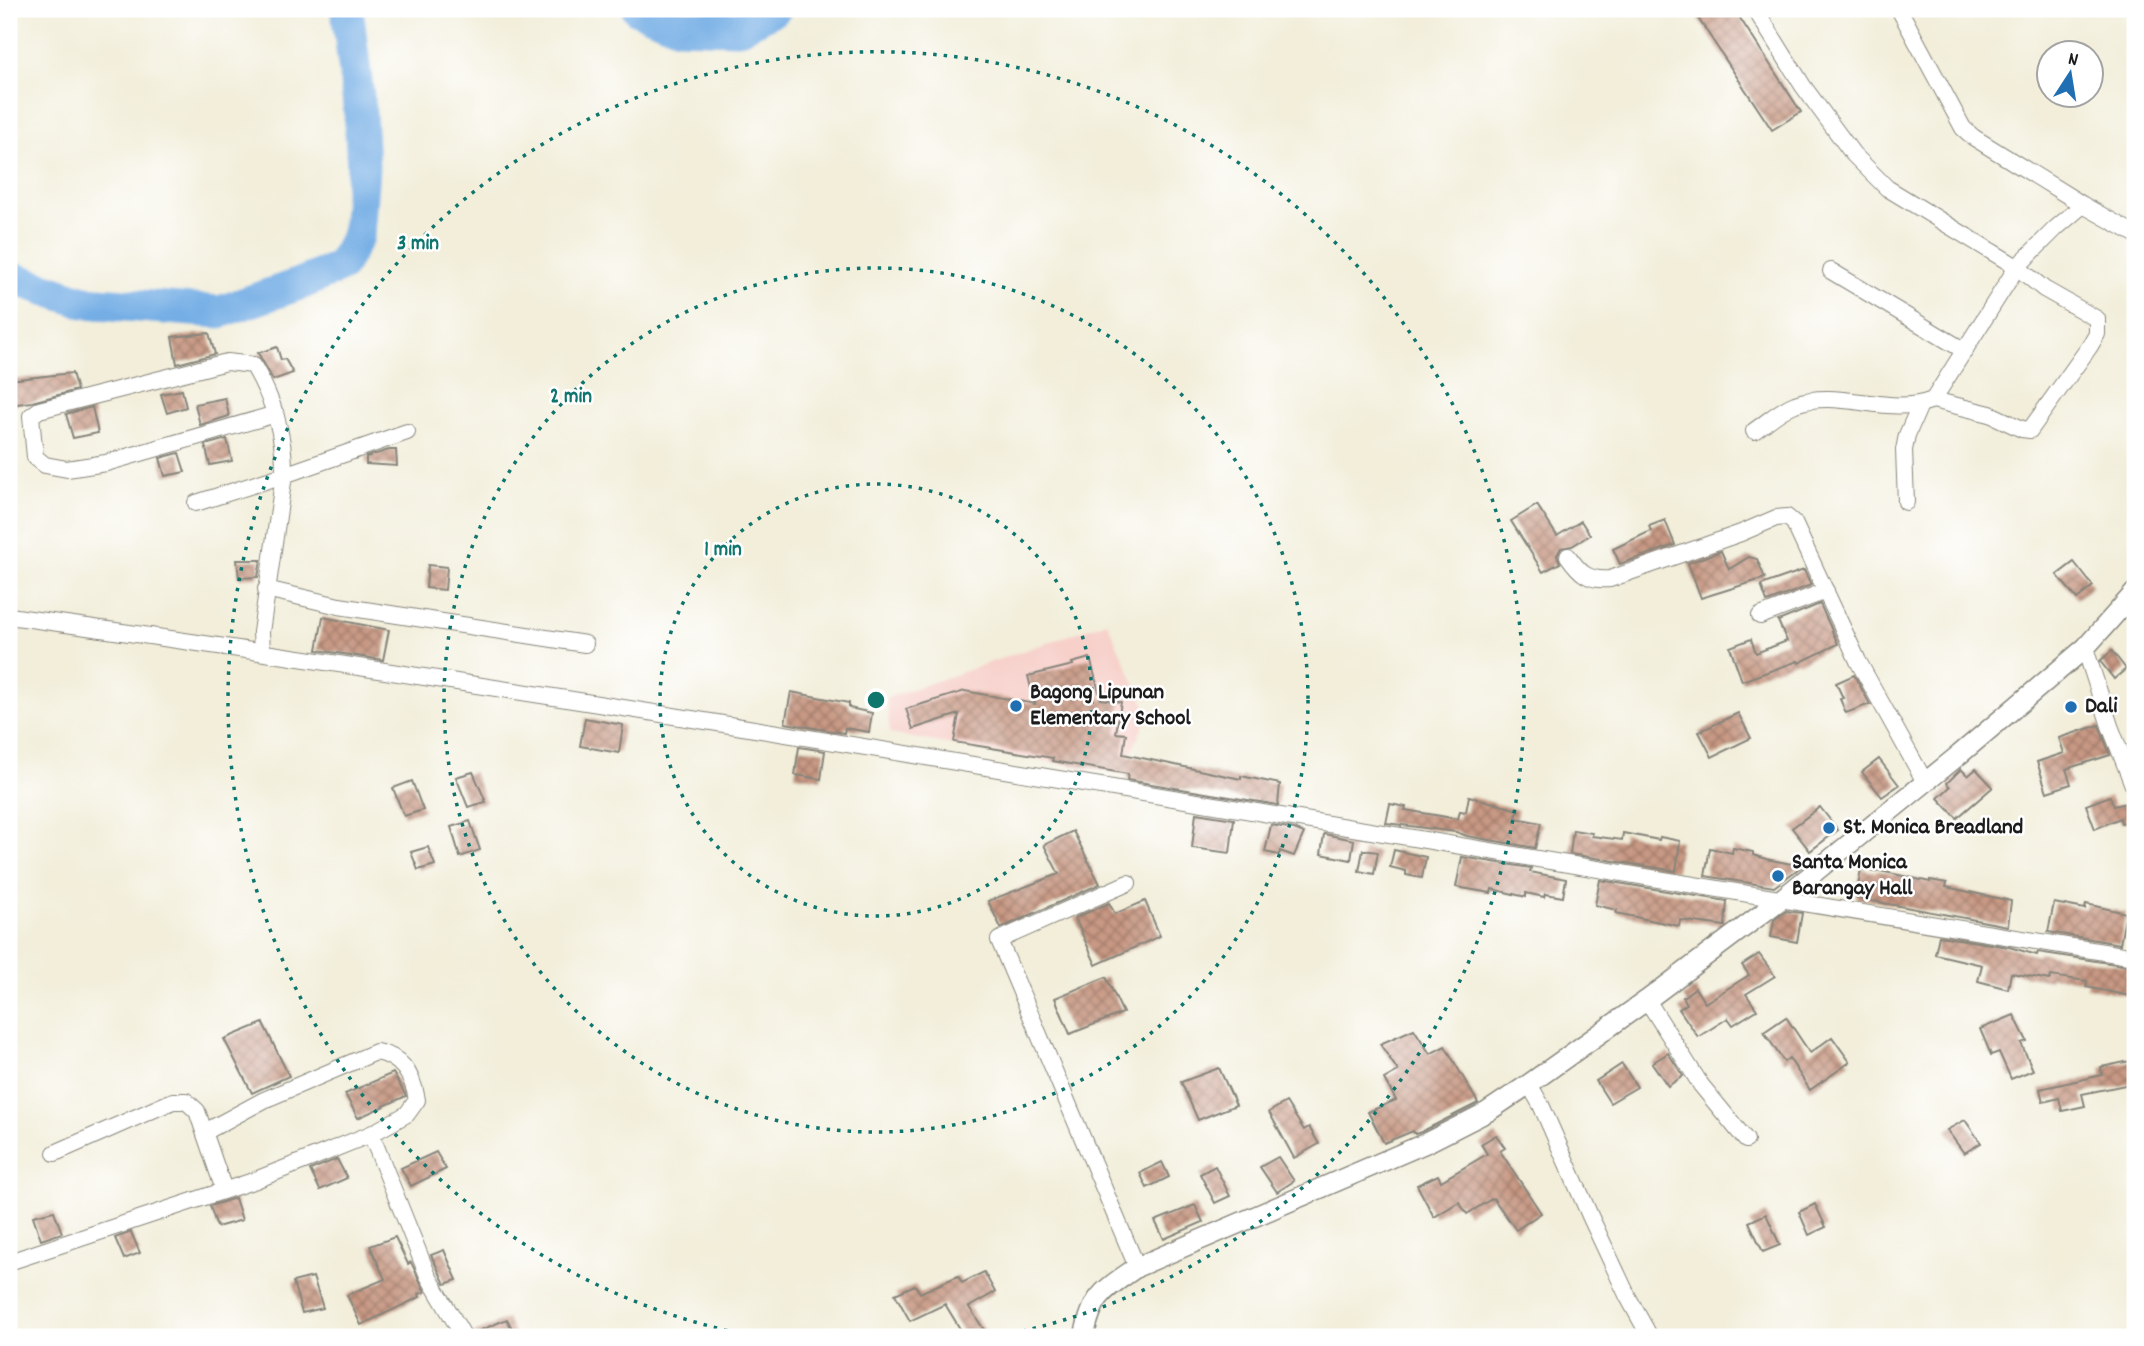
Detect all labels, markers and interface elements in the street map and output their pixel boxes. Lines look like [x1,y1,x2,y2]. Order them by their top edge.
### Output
north arrow [2036,38,2106,108]
text: N [2065,47,2080,75]
text: 3 min [397,230,439,260]
text: 2 min [550,383,592,413]
text: 1 min [704,536,742,566]
place label: Bagong Lipunan Elementary School [1030,677,1191,736]
centre of rings [864,688,888,712]
place label: Dali [2085,691,2118,724]
marker: Bagong Lipunan Elementary School [1008,698,1024,714]
marker: Dali [2063,699,2079,715]
place label: St. Monica Breadland [1843,812,2023,845]
marker: St. Monica Breadland [1821,820,1837,836]
place label: Santa Monica Barangay Hall [1792,847,1913,906]
marker: Santa Monica Barangay Hall [1770,868,1786,884]

